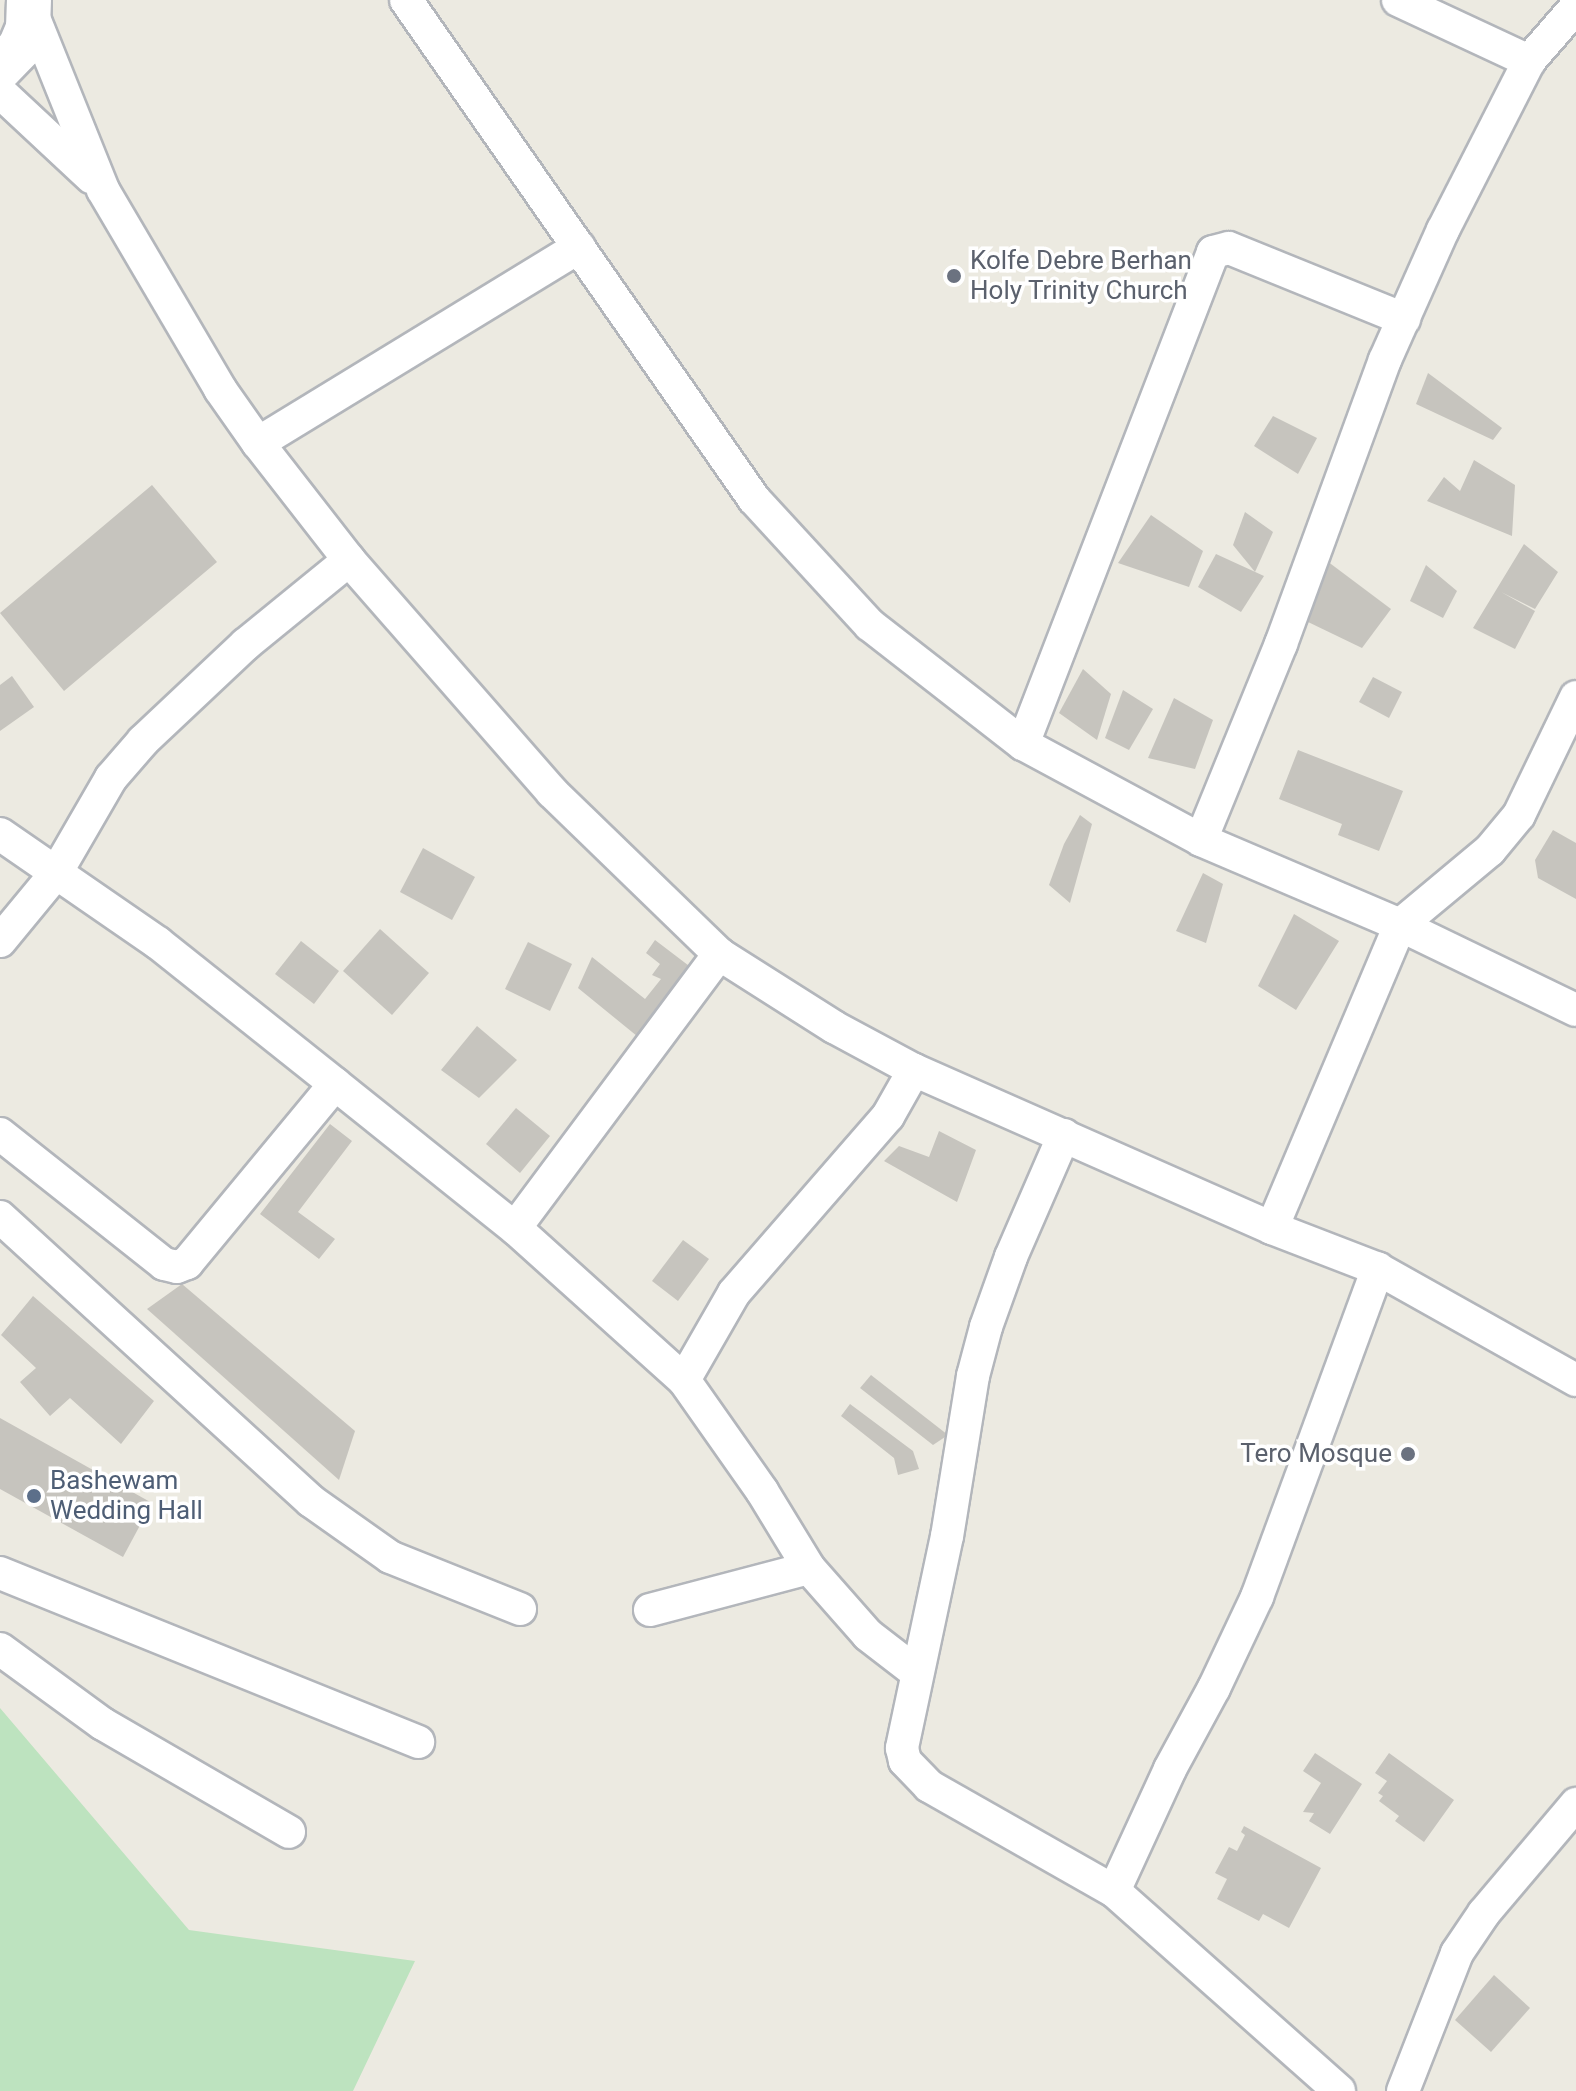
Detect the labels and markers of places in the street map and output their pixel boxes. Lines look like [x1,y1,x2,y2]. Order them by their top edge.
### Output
place label: Kolfe Debre Berhan Holy Trinity Church [970,245,1192,306]
marker: Kolfe Debre Berhan Holy Trinity Church [945,267,963,285]
place label: Tero Mosque [1240,1438,1392,1470]
marker: Tero Mosque [1399,1445,1417,1463]
place label: Bashewam Wedding Hall [50,1465,203,1526]
marker: Bashewam Wedding Hall [25,1487,43,1505]

